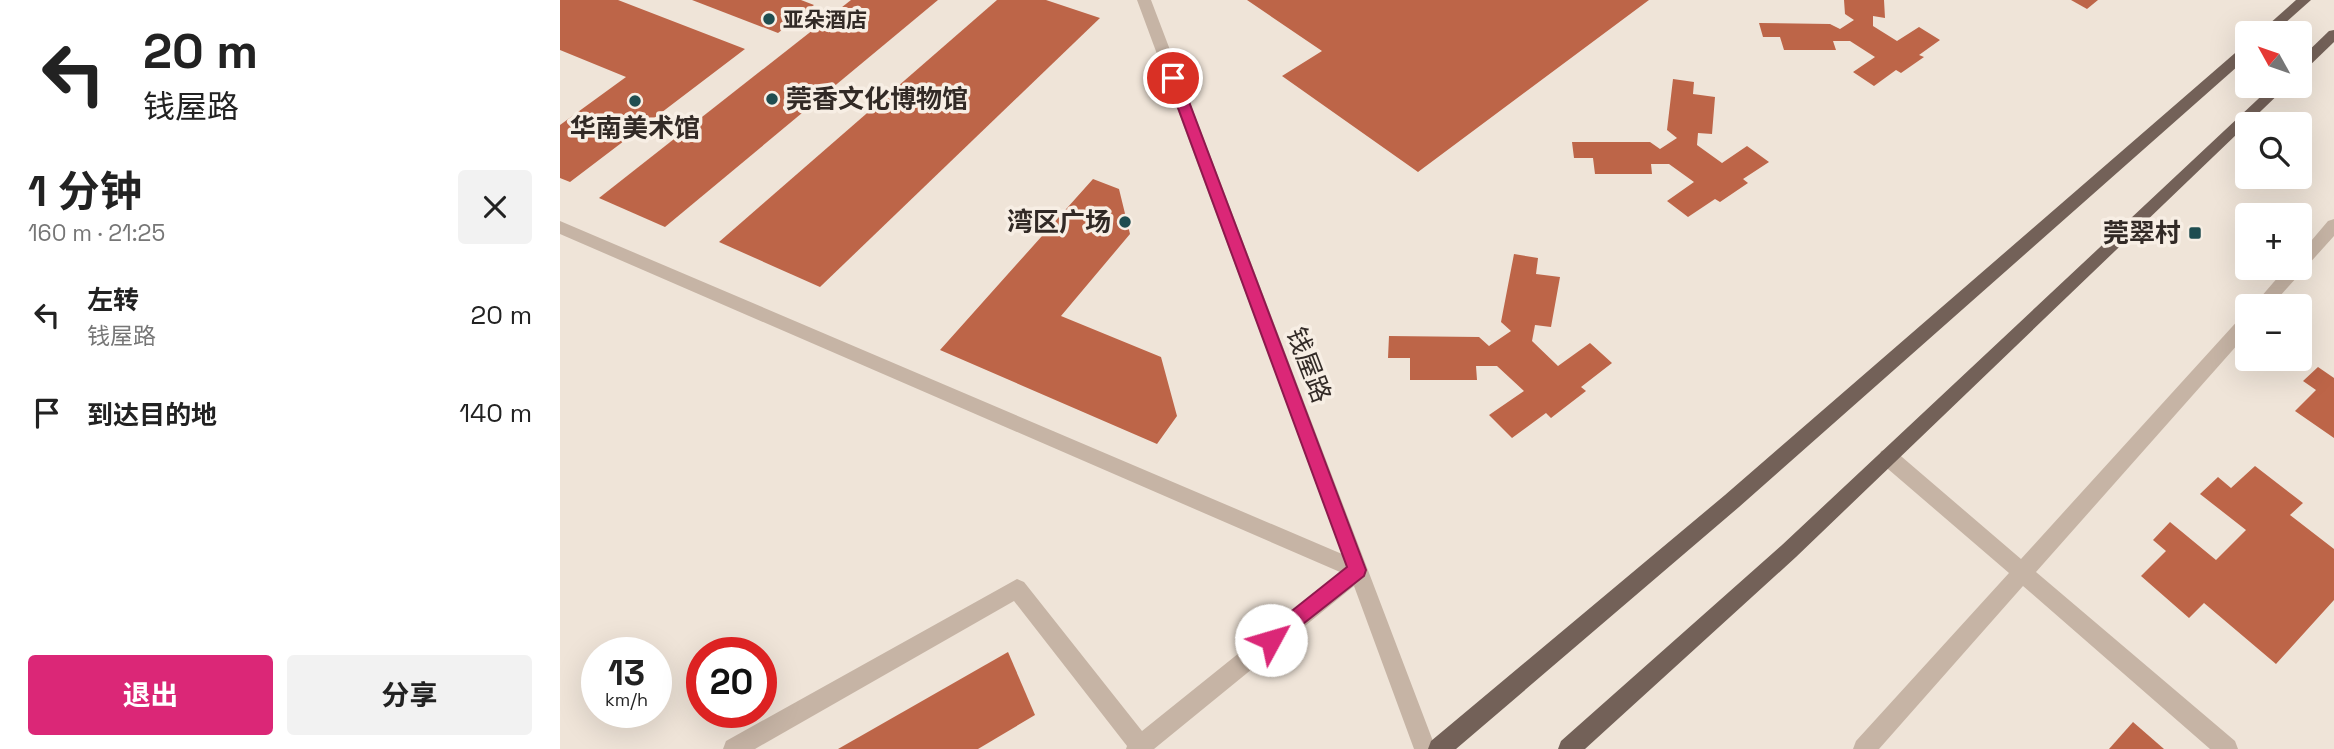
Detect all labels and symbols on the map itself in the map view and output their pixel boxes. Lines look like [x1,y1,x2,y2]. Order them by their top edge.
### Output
place label: 亚朵酒店 [783,6,867,33]
marker: 亚朵酒店 [761,11,777,27]
north arrow [2235,21,2312,98]
pin [1143,48,1203,108]
place label: 莞香文化博物馆 [786,82,968,116]
marker: 莞香文化博物馆 [764,91,780,107]
marker: 华南美术馆 [627,93,643,109]
place label: 华南美术馆 [570,111,700,145]
place label: 湾区广场 [1007,205,1111,239]
marker: 湾区广场 [1117,214,1133,230]
place label: 莞翠村 [2103,216,2181,250]
marker: 莞翠村 [2187,225,2203,241]
street label: 钱屋路 [1279,322,1339,408]
position arrow [1234,603,1308,677]
speed limit sign: 20 [686,637,777,728]

